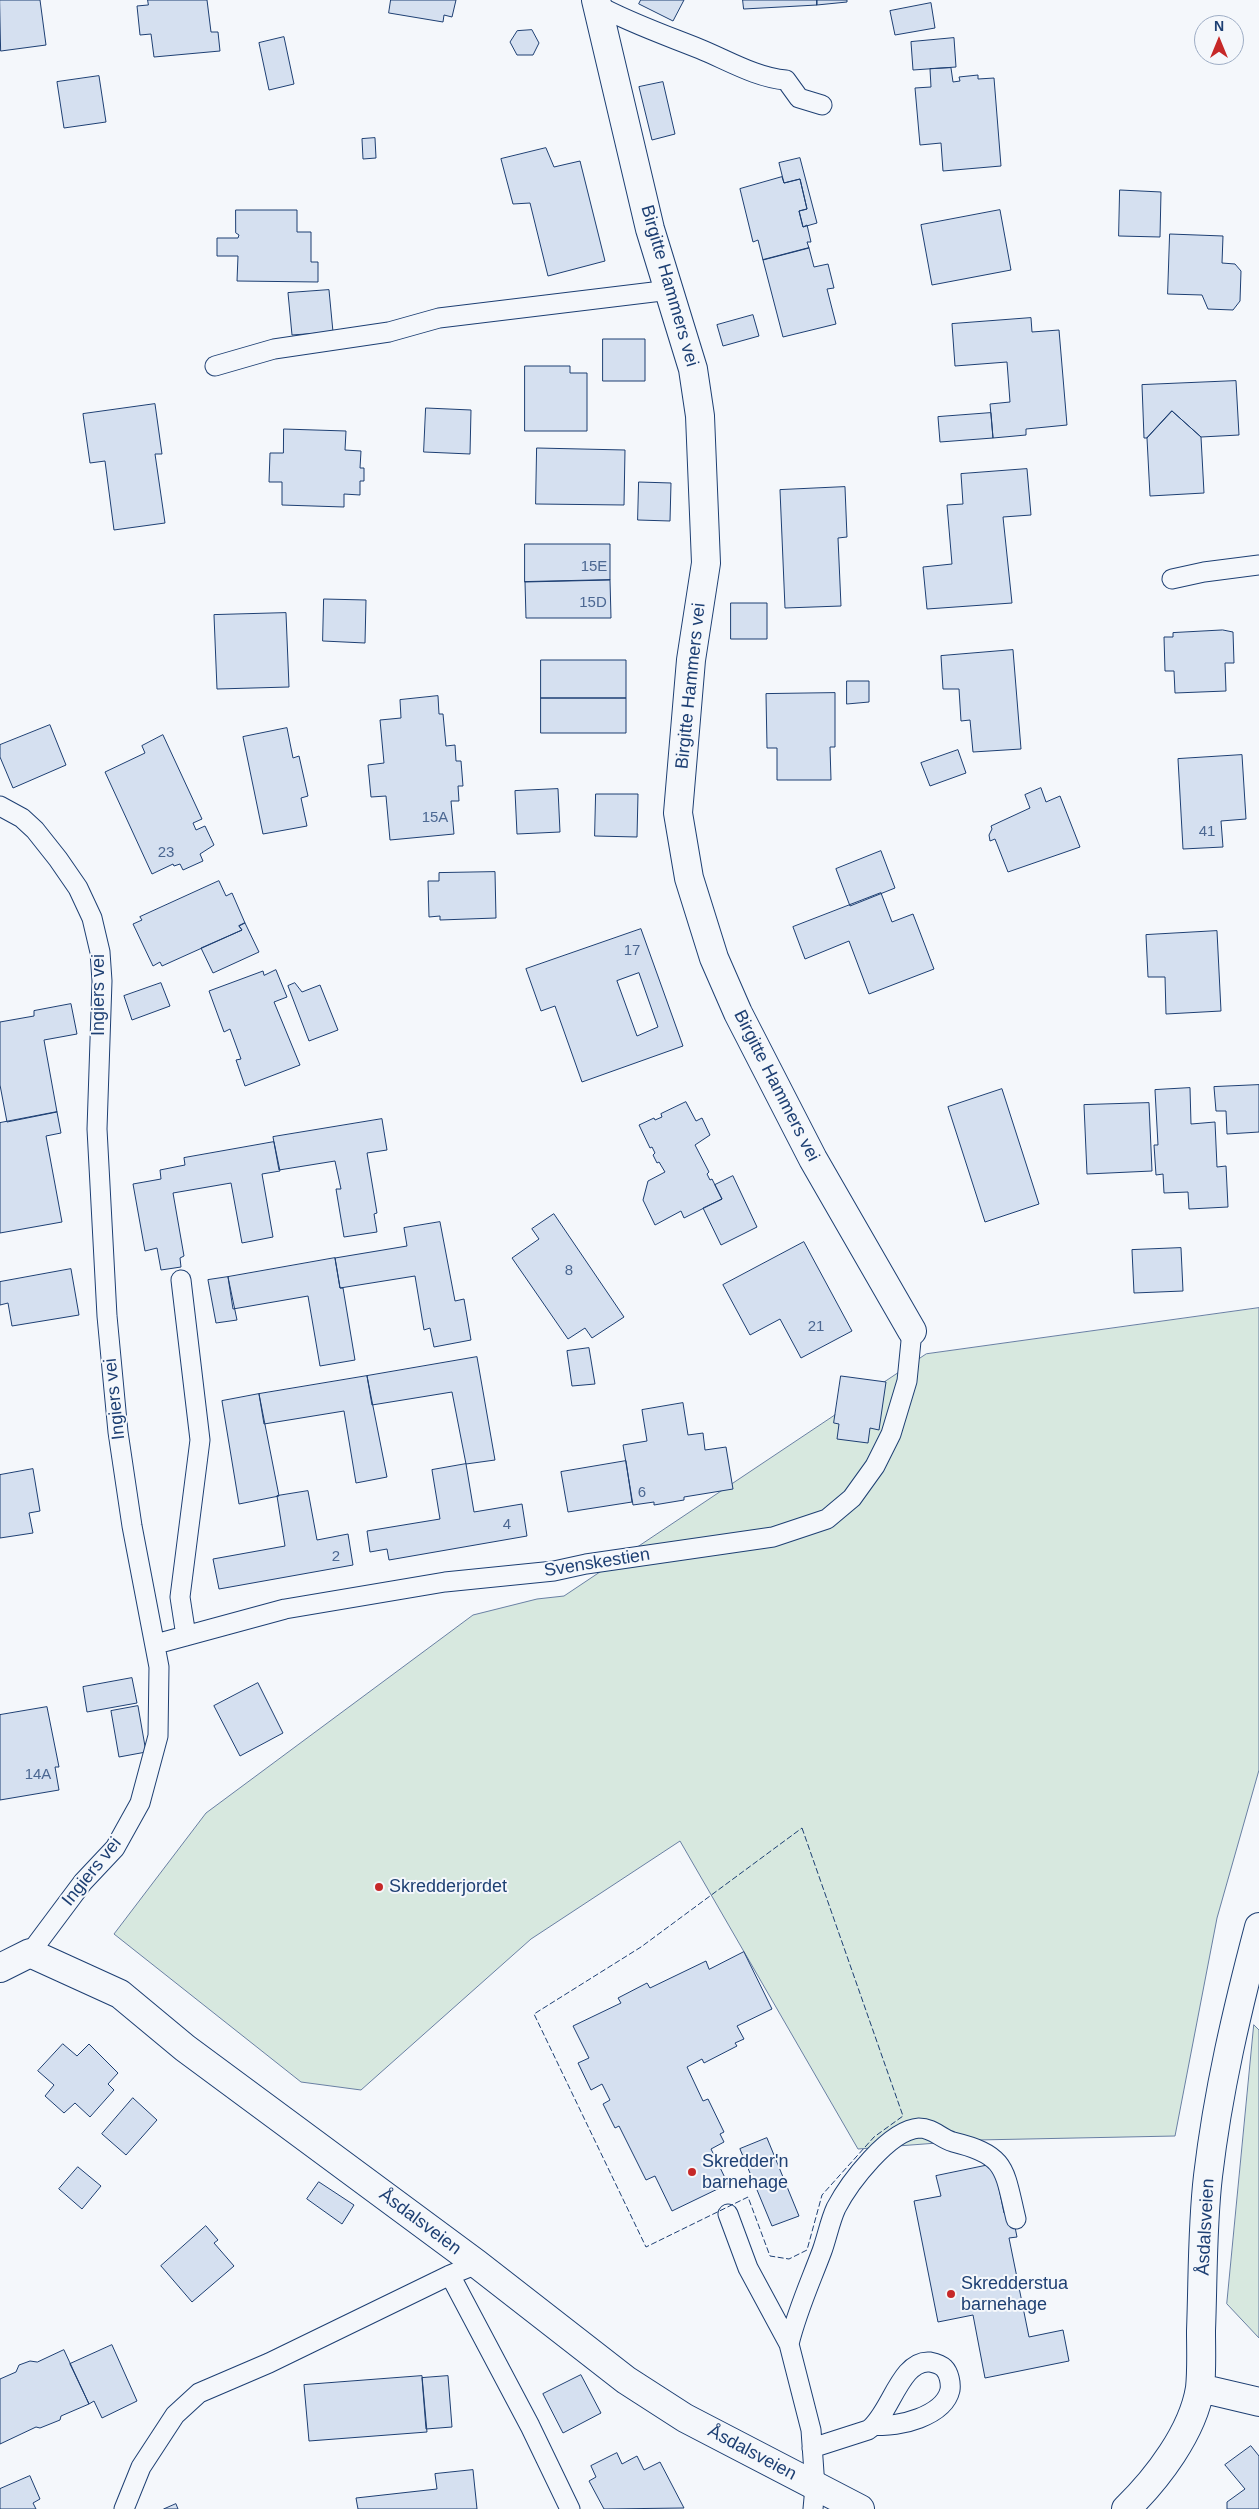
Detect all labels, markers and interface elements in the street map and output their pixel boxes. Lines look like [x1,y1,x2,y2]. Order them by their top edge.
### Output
north arrow [1194,15,1244,65]
text: N [1214,18,1224,34]
street label: Birgitte Hammers vei [636,203,702,369]
house number: 15E [581,558,607,576]
house number: 15D [579,594,607,612]
street label: Birgitte Hammers vei [672,602,710,770]
house number: 15A [422,809,448,827]
house number: 41 [1199,823,1215,841]
house number: 23 [158,844,174,862]
house number: 17 [624,942,640,960]
street label: Ingiers vei [88,954,110,1036]
street label: Birgitte Hammers vei [728,1007,824,1165]
house number: 8 [565,1262,573,1280]
house number: 21 [808,1318,824,1336]
street label: Ingiers vei [100,1357,130,1441]
house number: 6 [638,1484,646,1502]
house number: 4 [503,1516,511,1534]
street label: Svenskestien [542,1544,652,1582]
house number: 2 [332,1548,340,1566]
house number: 14A [25,1766,51,1784]
street label: Ingiers vei [58,1833,126,1911]
place label: Skredderjordet [389,1876,507,1898]
marker: Skredderjordet [373,1881,385,1893]
place label: Skredder'n barnehage [702,2151,788,2194]
marker: Skredder'n barnehage [686,2166,698,2178]
street label: Åsdalsveien [1193,2178,1219,2276]
street label: Åsdalsveien [375,2184,465,2260]
place label: Skredderstua barnehage [961,2273,1068,2316]
marker: Skredderstua barnehage [945,2288,957,2300]
street label: Åsdalsveien [704,2421,800,2485]

